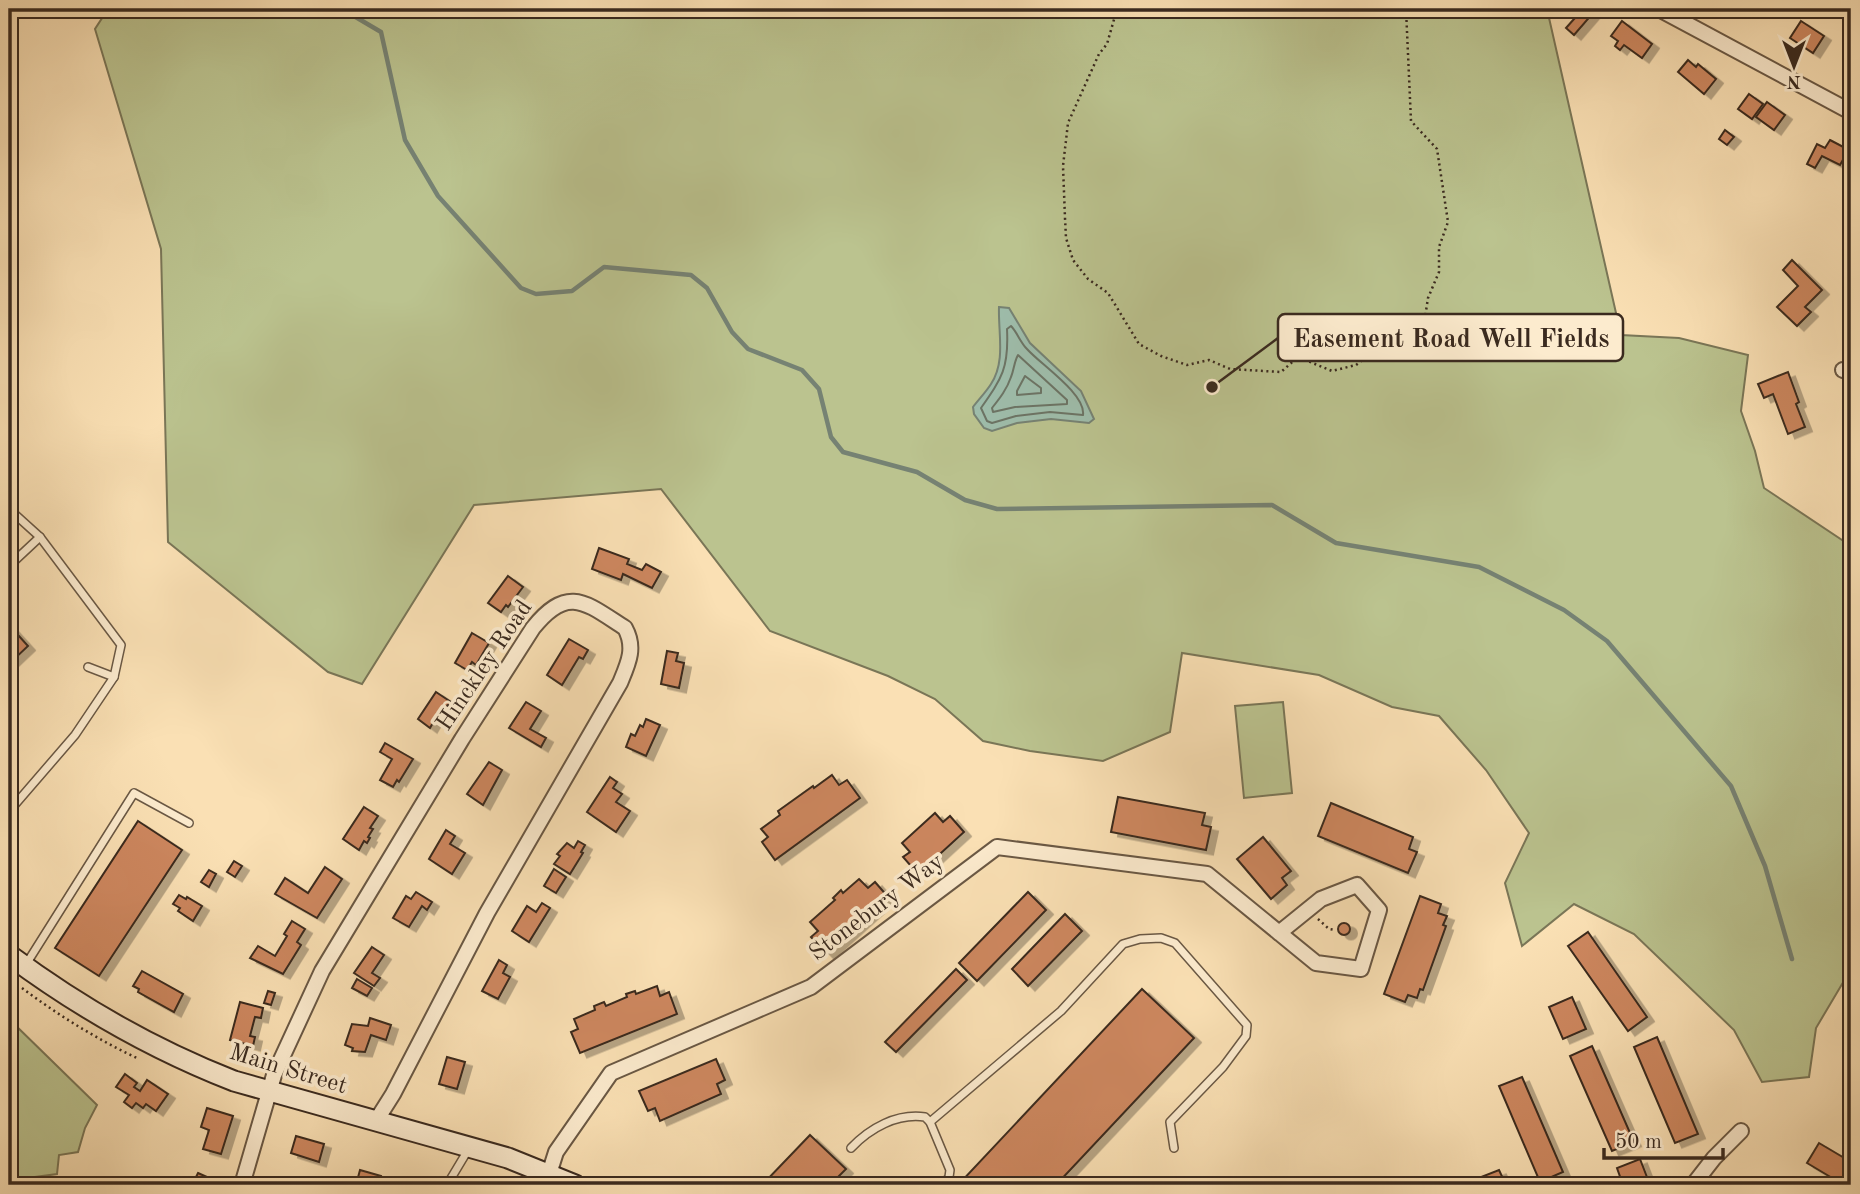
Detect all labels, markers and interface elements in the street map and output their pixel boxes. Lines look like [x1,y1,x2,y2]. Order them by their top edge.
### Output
north arrow [1758,32,1828,102]
text: N [1786,71,1801,90]
callout: Easement Road Well Fields [1278,314,1623,361]
text: Easement Road Well Fields [1292,327,1610,353]
street label: Hinckley Road [433,596,537,736]
street label: Stonebury Way [805,850,949,966]
street label: Main Street [226,1041,350,1099]
scale bar [1604,1117,1724,1161]
text: 50 m [1615,1132,1662,1153]

